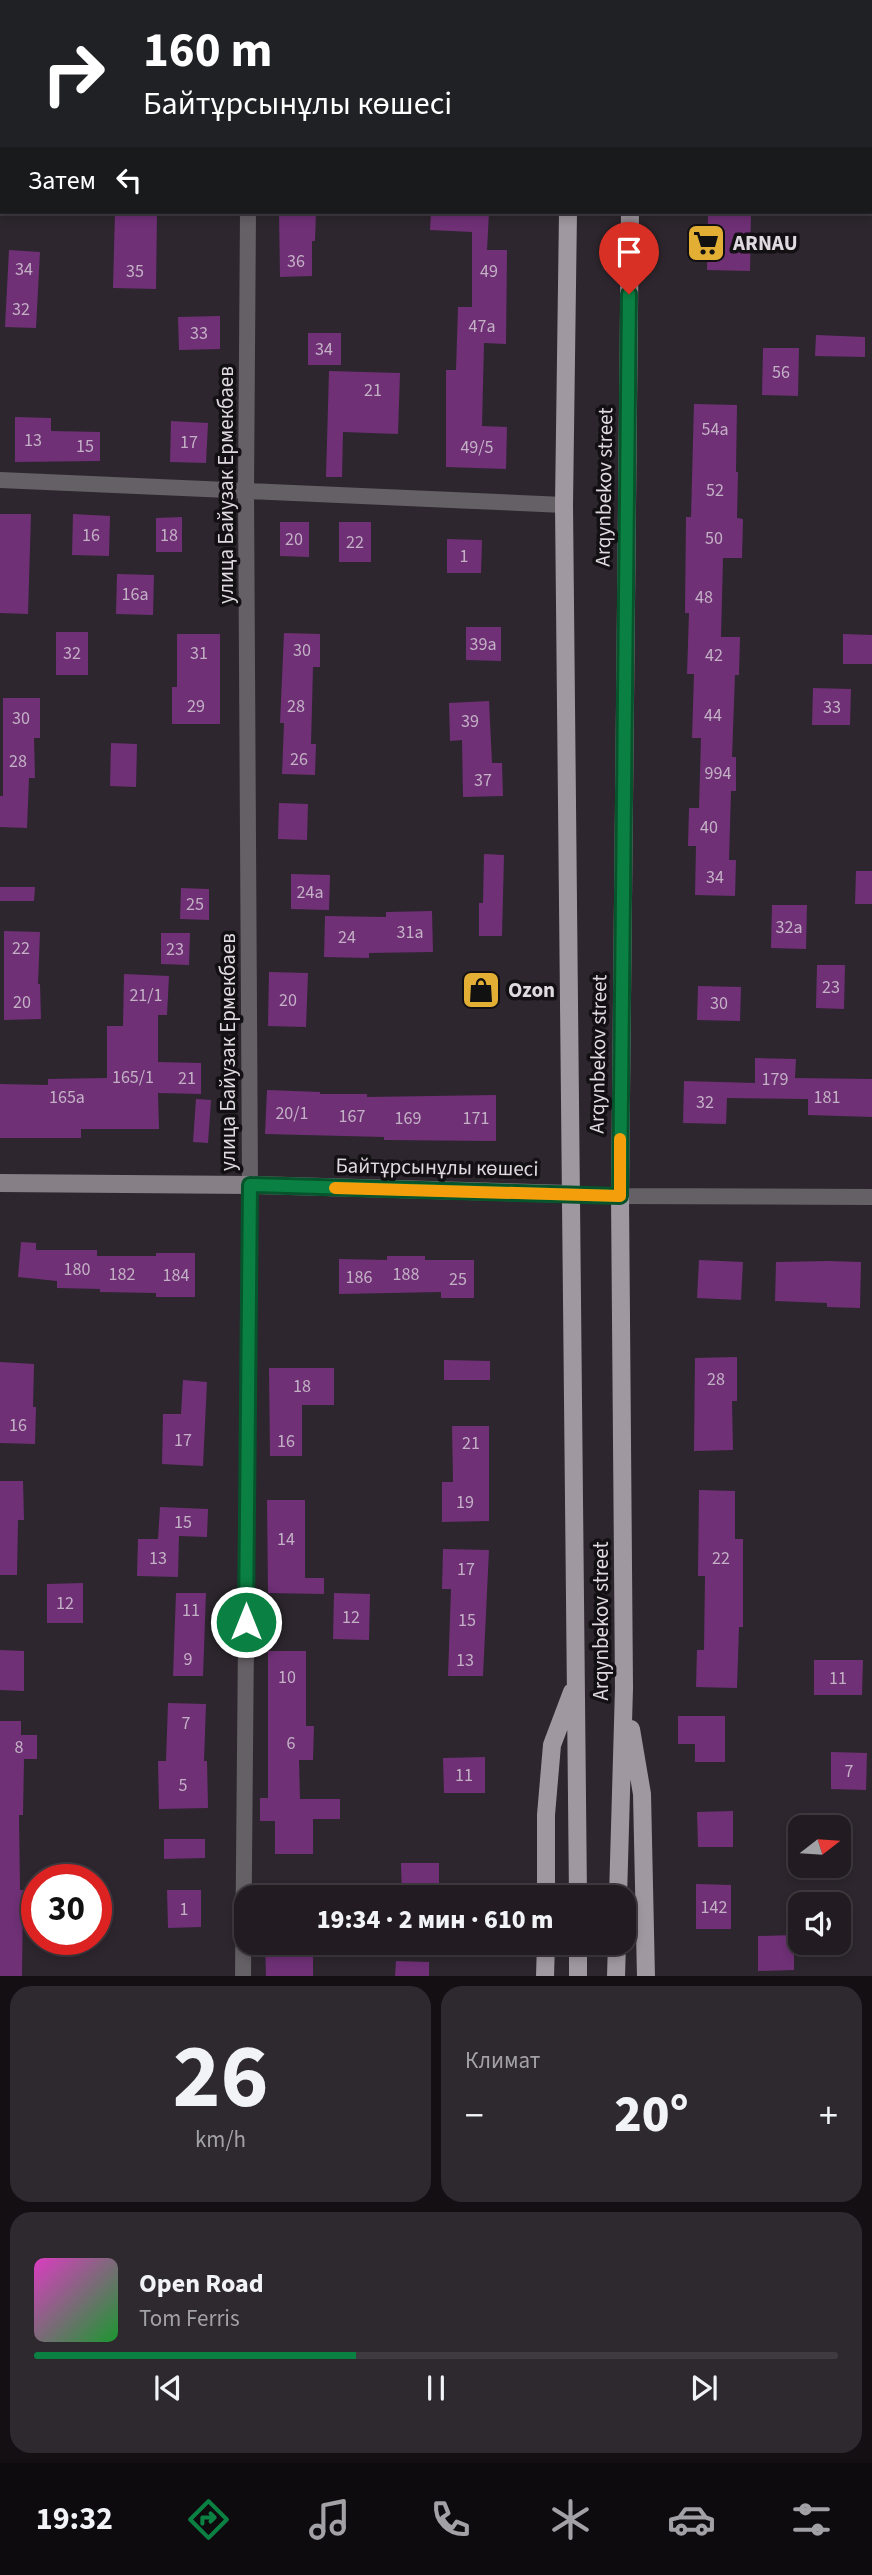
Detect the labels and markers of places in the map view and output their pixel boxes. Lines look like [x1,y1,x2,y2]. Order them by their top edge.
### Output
pin [599,222,659,294]
supermarket icon: ARNAU [685,222,727,264]
place label: ARNAU [732,228,798,258]
shop icon: Ozon [460,969,502,1011]
place label: Ozon [508,975,555,1005]

